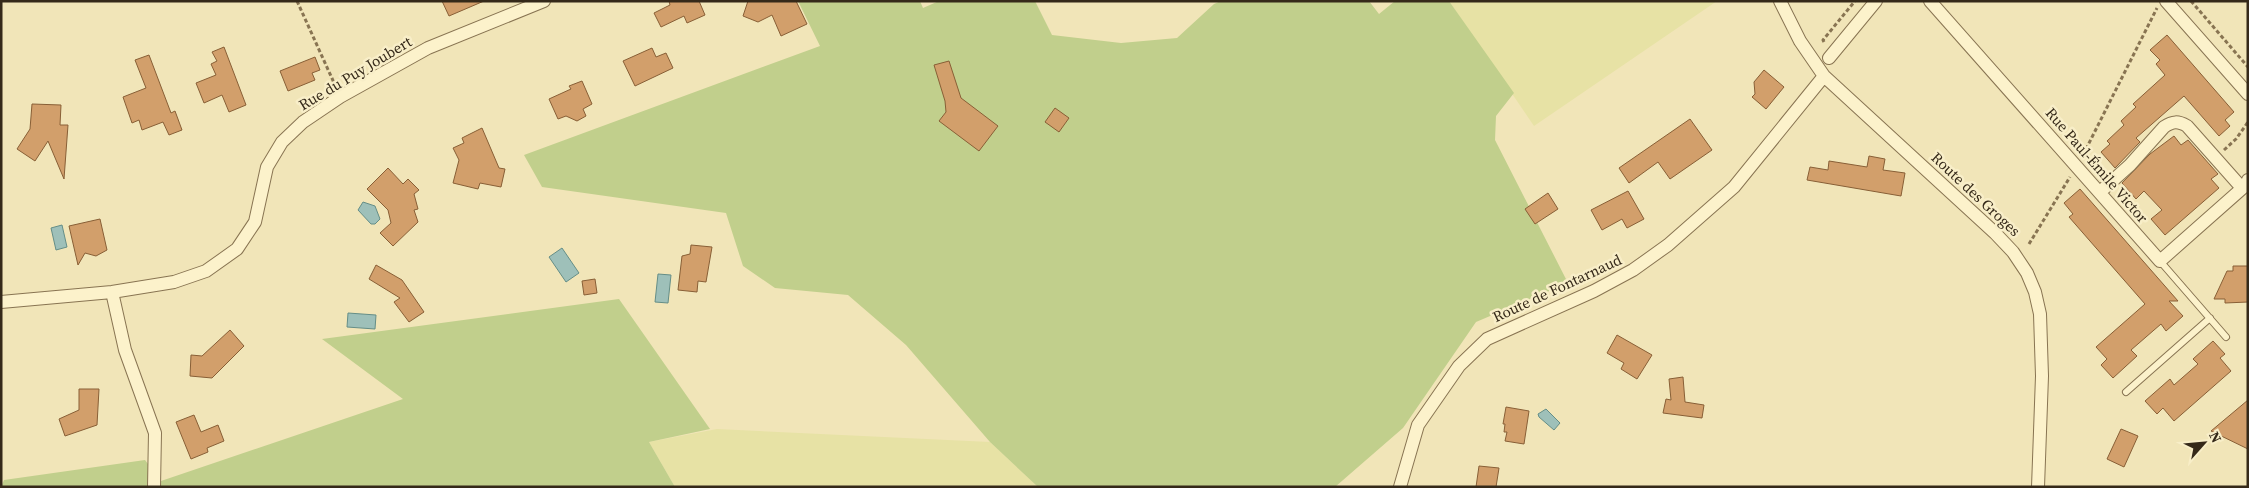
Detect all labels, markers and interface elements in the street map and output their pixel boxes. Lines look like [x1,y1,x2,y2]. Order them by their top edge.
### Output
street label: Rue du Puy Joubert [295,31,416,115]
street label: Rue Paul-Émile Victor [2041,103,2154,228]
street label: Route des Groges [1927,147,2025,241]
street label: Route de Fontarnaud [1489,249,1625,327]
north arrow [2179,418,2229,468]
text: N [2204,428,2227,446]

